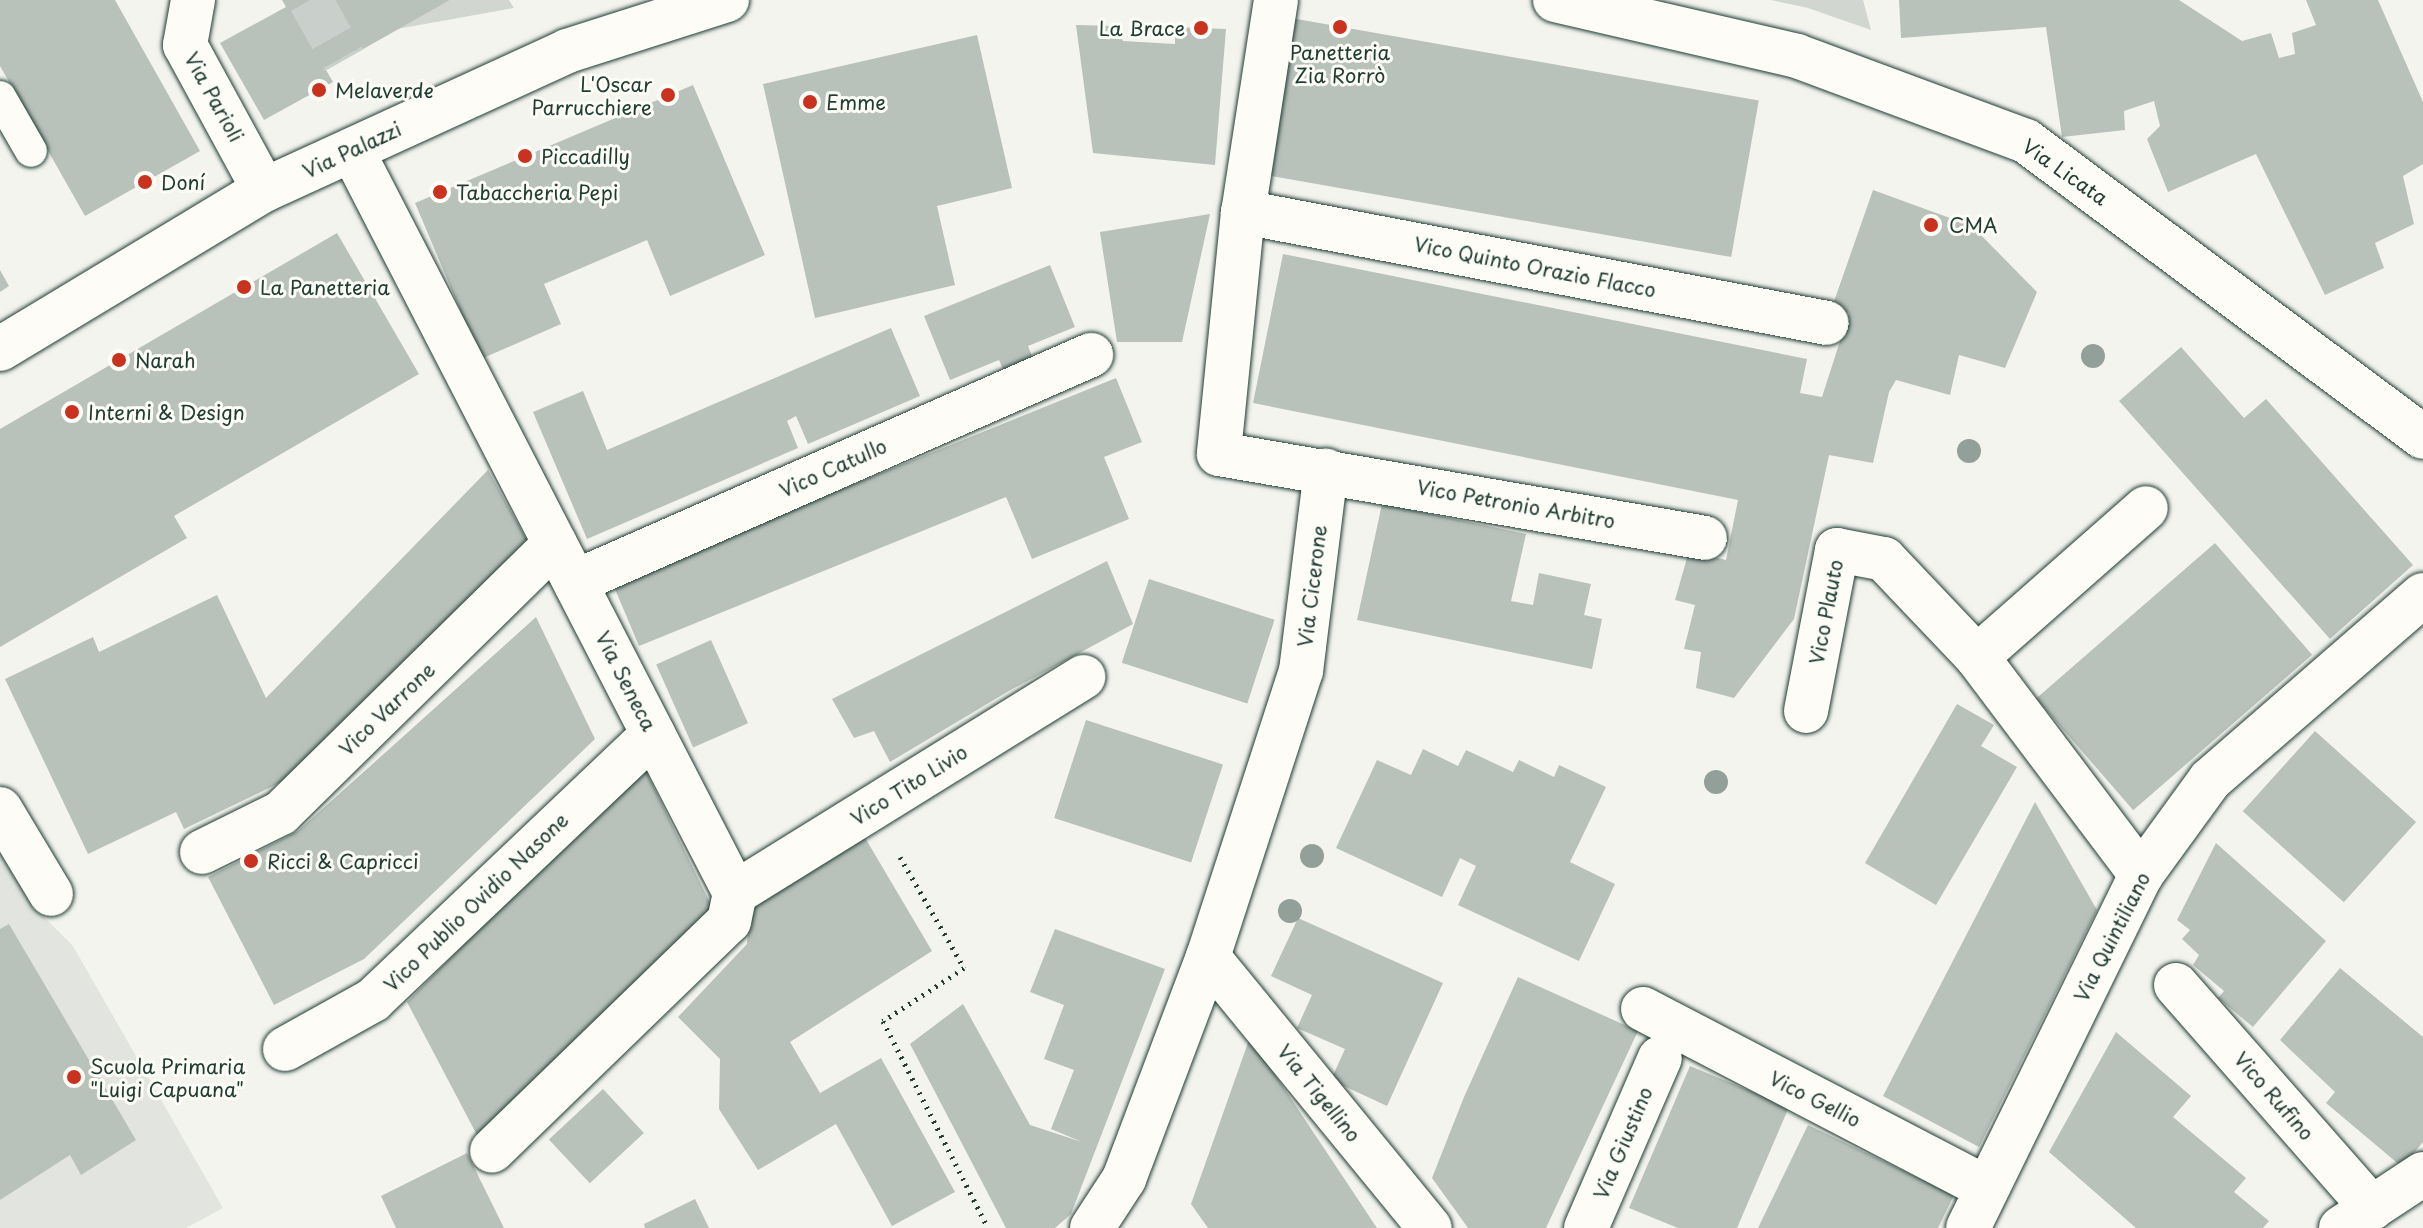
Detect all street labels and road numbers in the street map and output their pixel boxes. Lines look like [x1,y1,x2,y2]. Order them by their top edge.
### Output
street label: Via Parioli [180,48,248,146]
street label: Via Palazzi [299,117,405,183]
street label: Via Licata [2018,134,2112,210]
street label: Vico Quinto Orazio Flacco [1411,232,1659,302]
street label: Vico Catullo [775,434,891,502]
street label: Vico Petronio Arbitro [1415,475,1617,533]
street label: Via Cicerone [1293,524,1331,648]
street label: Vico Plauto [1804,557,1848,667]
street label: Via Seneca [591,627,661,735]
street label: Vico Varrone [334,658,440,760]
street label: Vico Tito Livio [846,739,972,831]
street label: Vico Publio Ovidio Nasone [379,807,573,997]
street label: Via Quintiliano [2069,868,2155,1006]
street label: Via Tigellino [1273,1040,1365,1146]
street label: Vico Rufino [2229,1047,2319,1145]
street label: Vico Gellio [1765,1066,1865,1132]
street label: Via Giustino [1589,1083,1657,1203]

